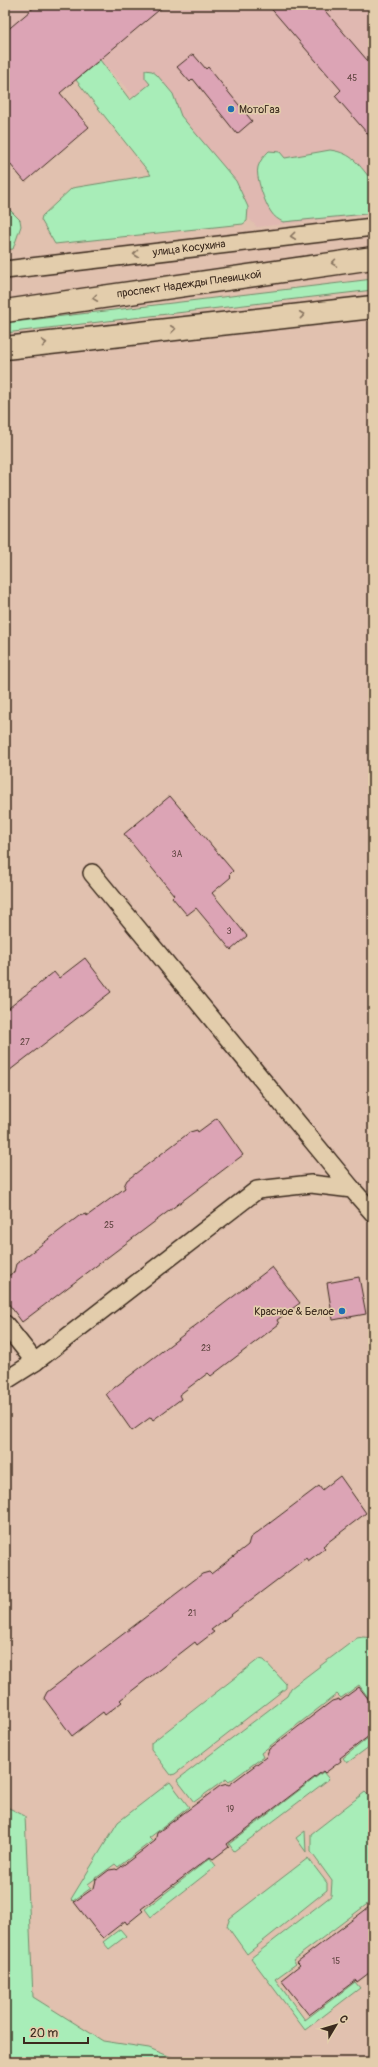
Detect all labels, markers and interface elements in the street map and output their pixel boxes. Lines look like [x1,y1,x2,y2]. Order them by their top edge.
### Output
house number: 45 [347,73,357,84]
place label: МотоГаз [239,103,280,116]
marker: МотоГаз [226,104,236,114]
one-way arrow [289,231,296,240]
street label: улица Косухина [151,237,226,259]
one-way arrow [133,249,139,258]
one-way arrow [331,258,337,267]
street label: проспект Надежды Плевицкой [116,267,262,301]
one-way arrow [92,293,98,302]
one-way arrow [299,311,305,320]
one-way arrow [170,325,176,334]
one-way arrow [41,339,47,348]
house number: 3А [172,849,183,860]
house number: 3 [226,926,232,937]
house number: 27 [20,1037,30,1048]
house number: 25 [104,1220,114,1231]
place label: Красное & Белое [254,1305,335,1318]
marker: Красное & Белое [337,1306,347,1316]
house number: 23 [201,1343,211,1354]
house number: 21 [188,1608,196,1619]
house number: 19 [226,1804,234,1815]
house number: 15 [332,1956,340,1967]
north arrow [316,2005,356,2045]
text: С [336,2012,351,2026]
scale bar [24,2019,88,2045]
text: 20 m [30,2026,59,2041]

